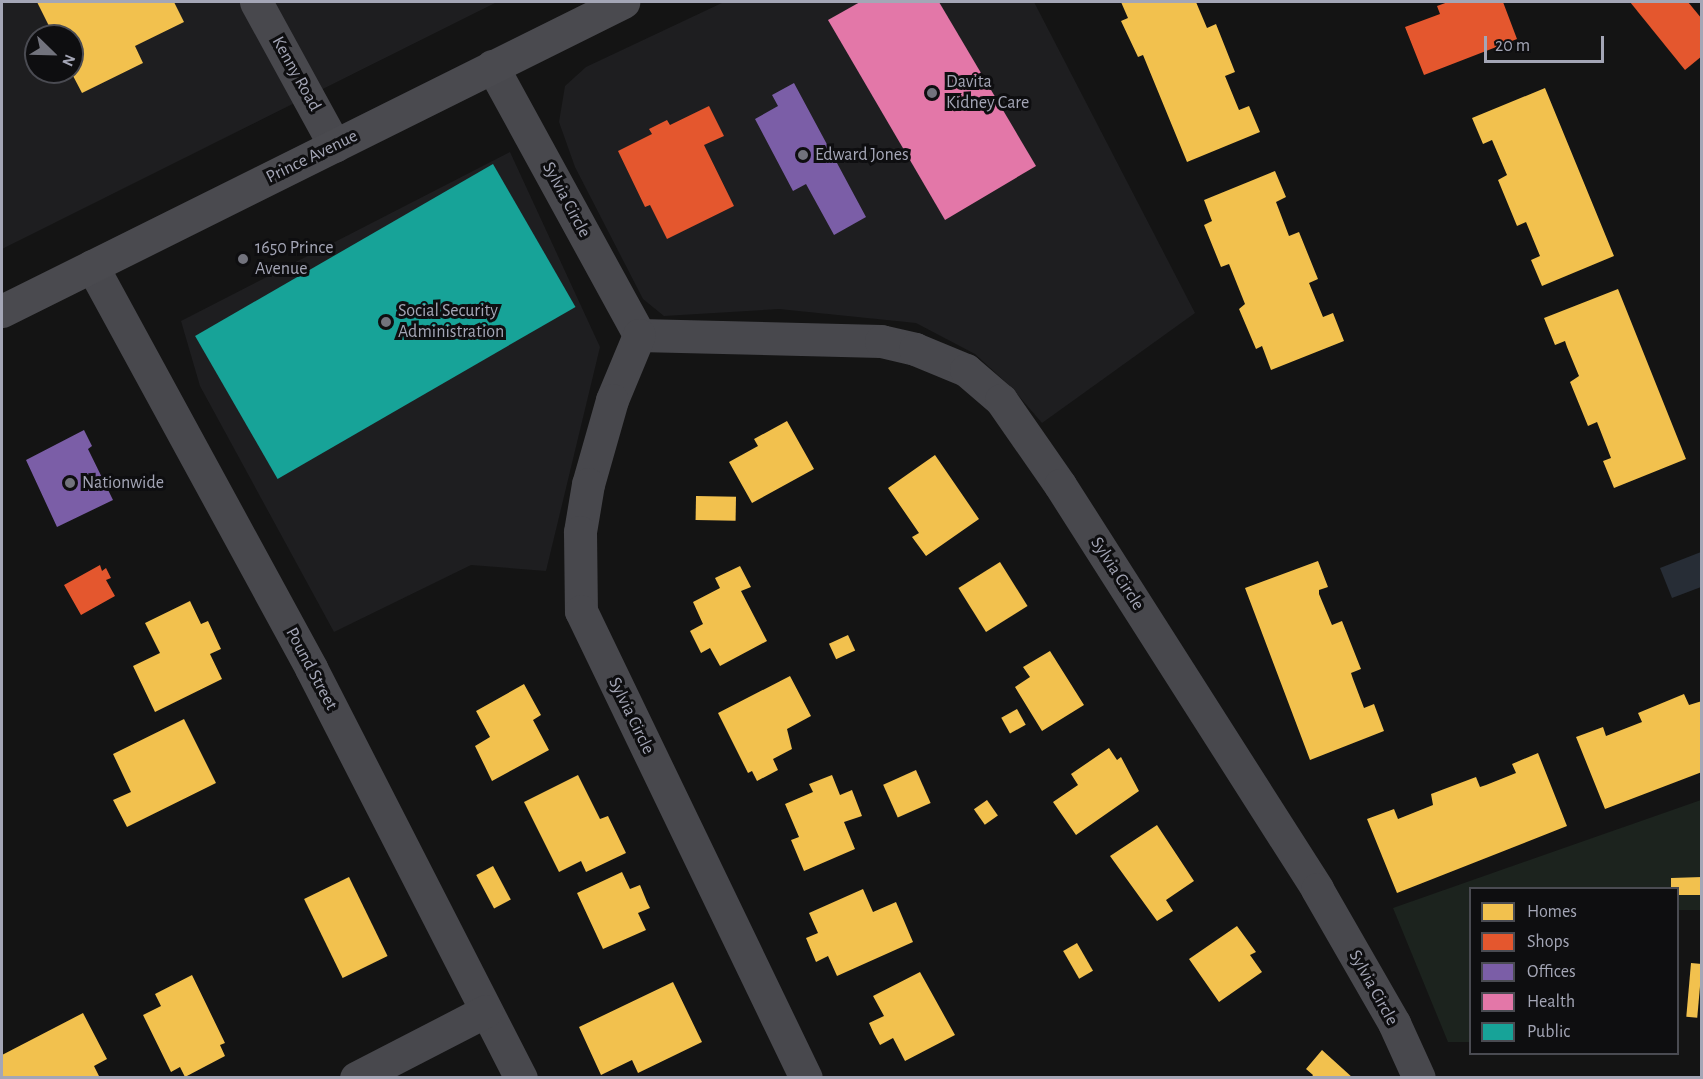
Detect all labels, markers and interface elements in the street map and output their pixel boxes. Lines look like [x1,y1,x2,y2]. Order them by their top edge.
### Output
north arrow [24,24,84,84]
scale bar [1487,24,1607,62]
street label: Kenny Road [267,33,325,115]
text: 20 m [1495,37,1530,55]
text: N [59,52,78,68]
place label: Davita Kidney Care [946,72,1029,115]
marker: Davita Kidney Care [923,84,941,102]
street label: Prince Avenue [263,126,361,188]
place label: Edward Jones [815,144,909,166]
marker: Edward Jones [796,148,810,162]
street label: Sylvia Circle [537,158,595,242]
place label: 1650 Prince Avenue [255,238,333,280]
marker: 1650 Prince Avenue [236,252,250,266]
place label: Social Security Administration [398,301,504,344]
marker: Social Security Administration [379,315,393,329]
place label: Nationwide [82,472,164,494]
marker: Nationwide [63,476,77,490]
street label: Sylvia Circle [1085,533,1149,615]
street label: Pound Street [280,624,342,714]
street label: Sylvia Circle [603,674,659,758]
legend [1469,887,1679,1055]
text: Homes [1527,903,1577,921]
text: Shops [1527,933,1569,951]
street label: Sylvia Circle [1344,947,1402,1029]
text: Offices [1527,963,1576,981]
text: Health [1527,993,1575,1011]
text: Public [1527,1023,1570,1041]

